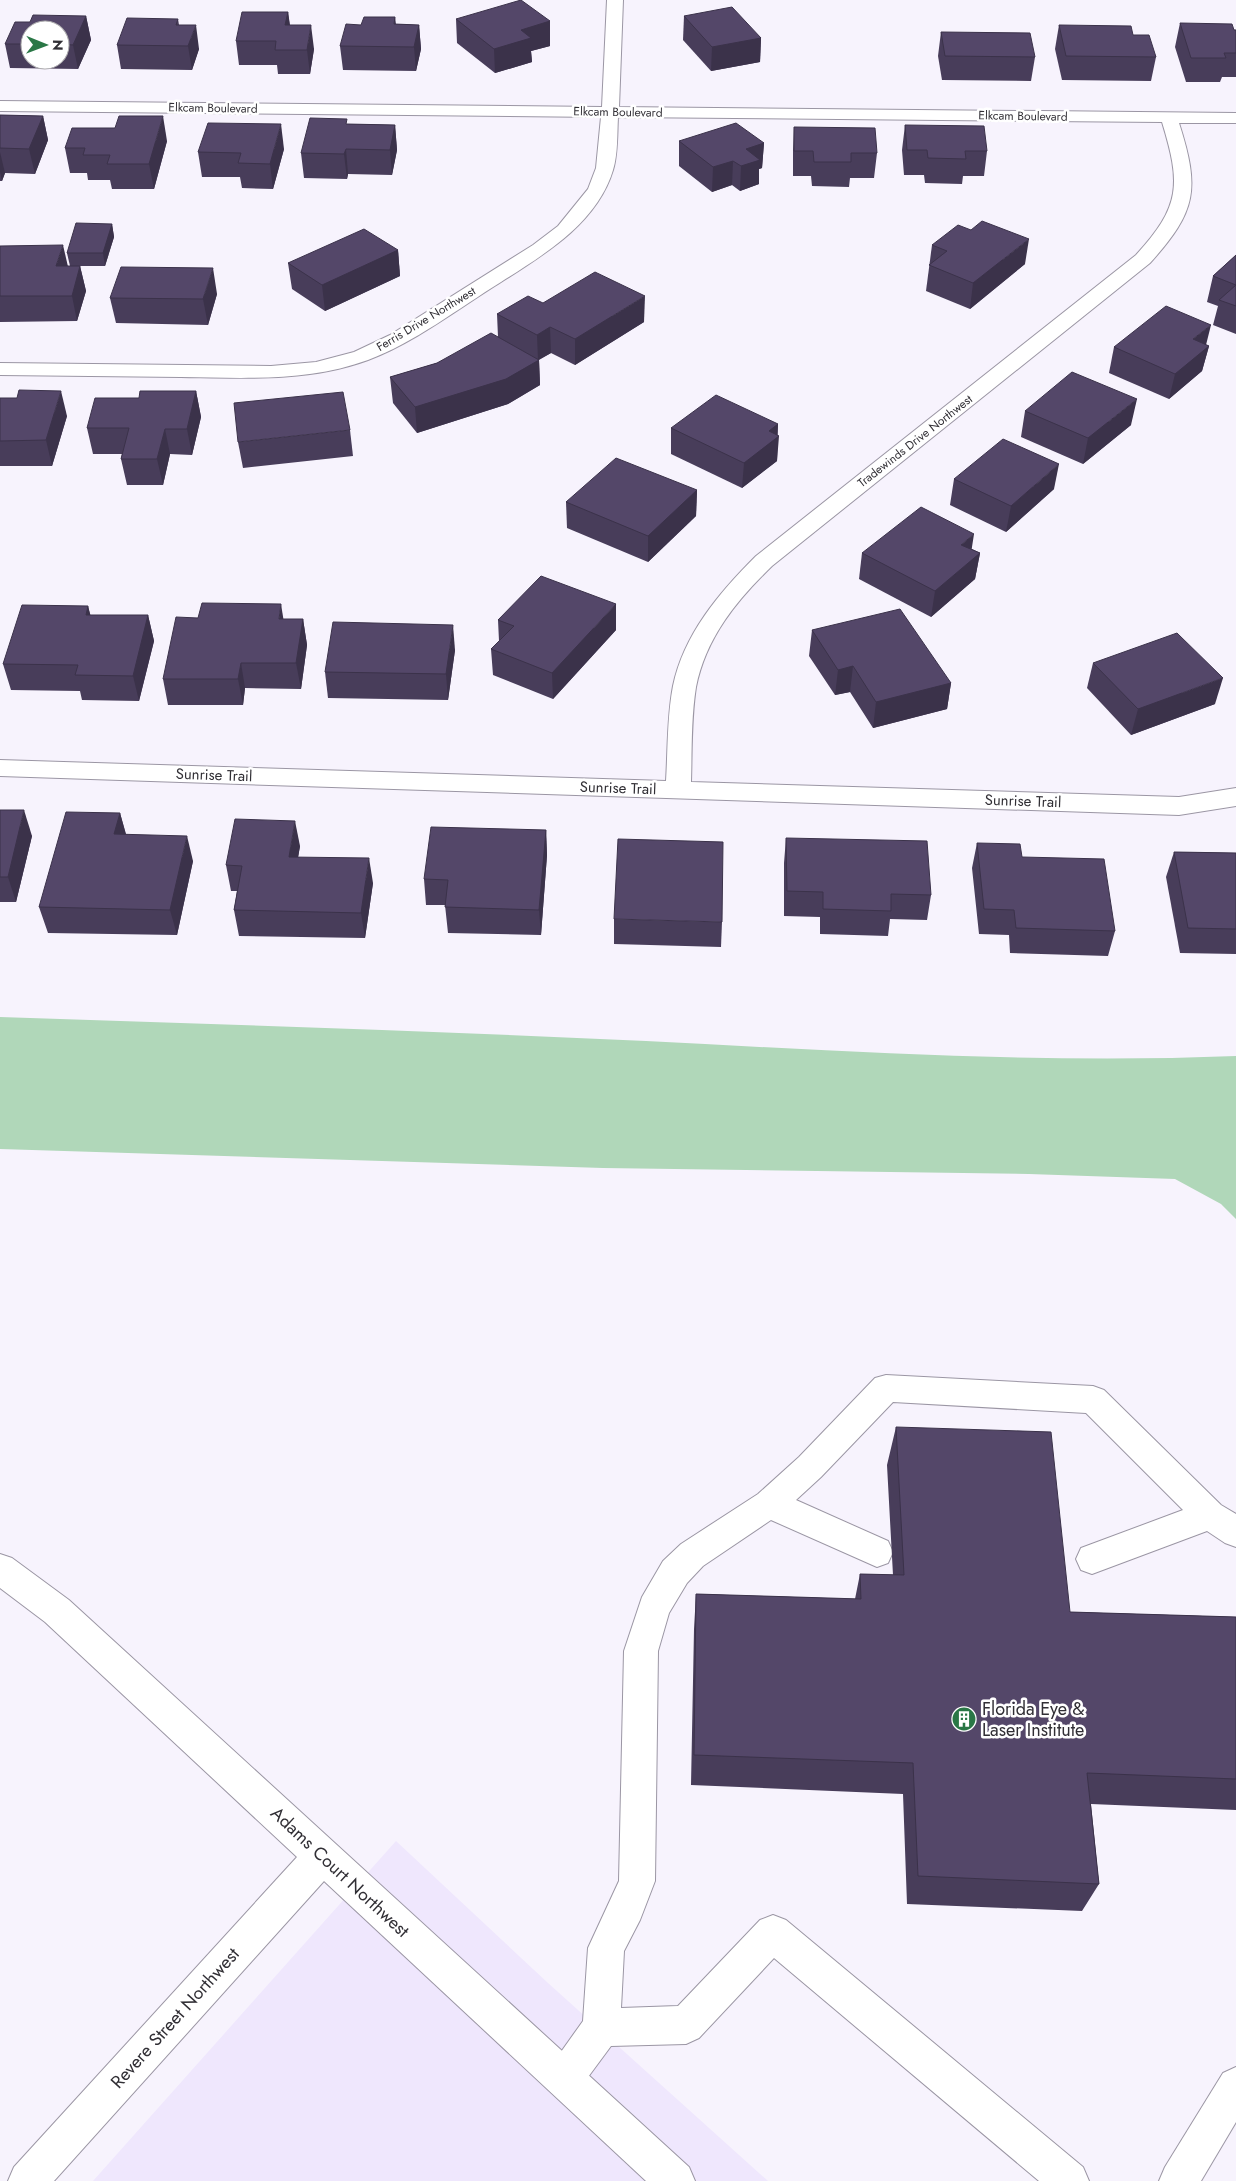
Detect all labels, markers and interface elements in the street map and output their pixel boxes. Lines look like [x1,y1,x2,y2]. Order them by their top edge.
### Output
north arrow [20,20,70,70]
text: N [48,39,68,51]
street label: Elkcam Boulevard [168,98,258,118]
street label: Elkcam Boulevard [573,102,663,122]
street label: Elkcam Boulevard [978,106,1068,126]
street label: Ferris Drive Northwest [373,282,479,356]
street label: Tradewinds Drive Northwest [854,390,976,492]
street label: Sunrise Trail [175,763,253,787]
street label: Sunrise Trail [579,776,657,800]
street label: Sunrise Trail [984,789,1062,813]
place label: Florida Eye & Laser Institute [982,1696,1085,1743]
building icon: Florida Eye & Laser Institute [951,1706,977,1732]
street label: Adams Court Northwest [265,1801,416,1944]
street label: Revere Street Northwest [105,1941,246,2094]

